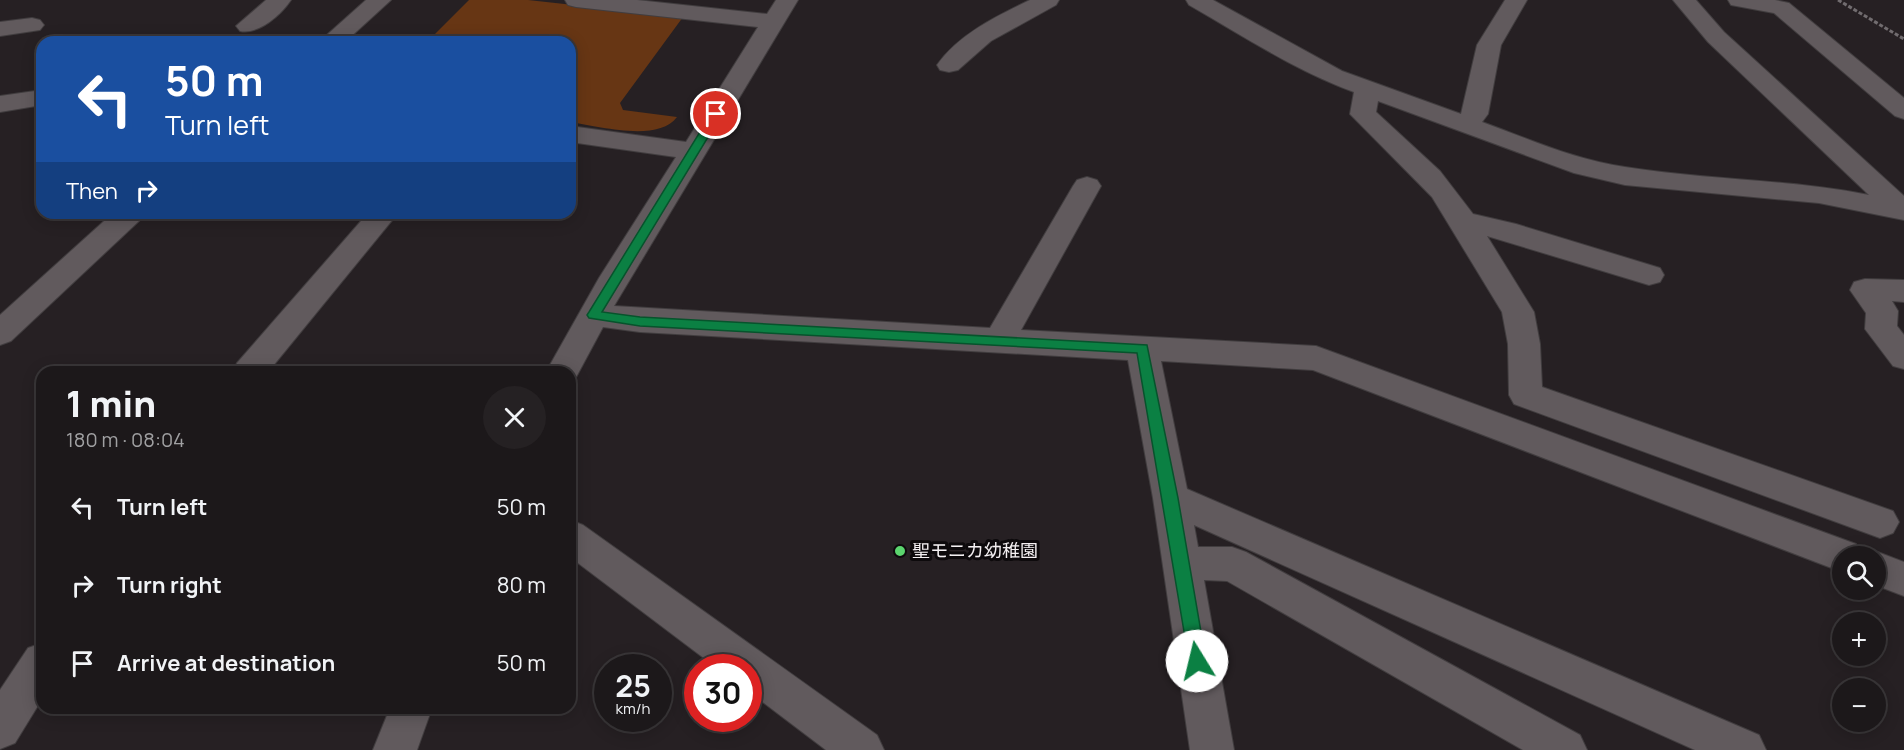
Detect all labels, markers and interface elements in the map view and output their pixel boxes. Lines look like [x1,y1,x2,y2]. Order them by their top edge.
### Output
text: 50 m [165,51,263,109]
icon: left [66,60,144,138]
pin [690,88,741,139]
icon: arrive [699,97,732,130]
text: Turn left [165,106,269,143]
icon: right [130,174,163,207]
text: Then [66,176,118,206]
text: 1 min [66,379,156,428]
button: close [483,386,546,449]
text: 180 m · 08:04 [66,426,185,453]
icon: left [66,491,99,524]
text: Turn left [117,492,207,522]
text: 50 m [497,492,546,522]
place label: 聖モニカ幼稚園 [912,538,1038,562]
marker: 聖モニカ幼稚園 [893,544,907,558]
map controls [1832,546,1886,732]
button: search [1832,546,1886,600]
icon: right [66,569,99,602]
text: Turn right [117,570,222,600]
text: 80 m [497,570,546,600]
button: + [1832,612,1886,666]
position arrow [1165,629,1229,693]
icon: arrive [66,647,99,680]
text: Arrive at destination [117,648,335,678]
text: 50 m [497,648,546,678]
speed limit sign: 30 [684,654,762,732]
text: 25 [615,665,651,706]
button: − [1832,678,1886,732]
text: km/h [616,698,650,719]

